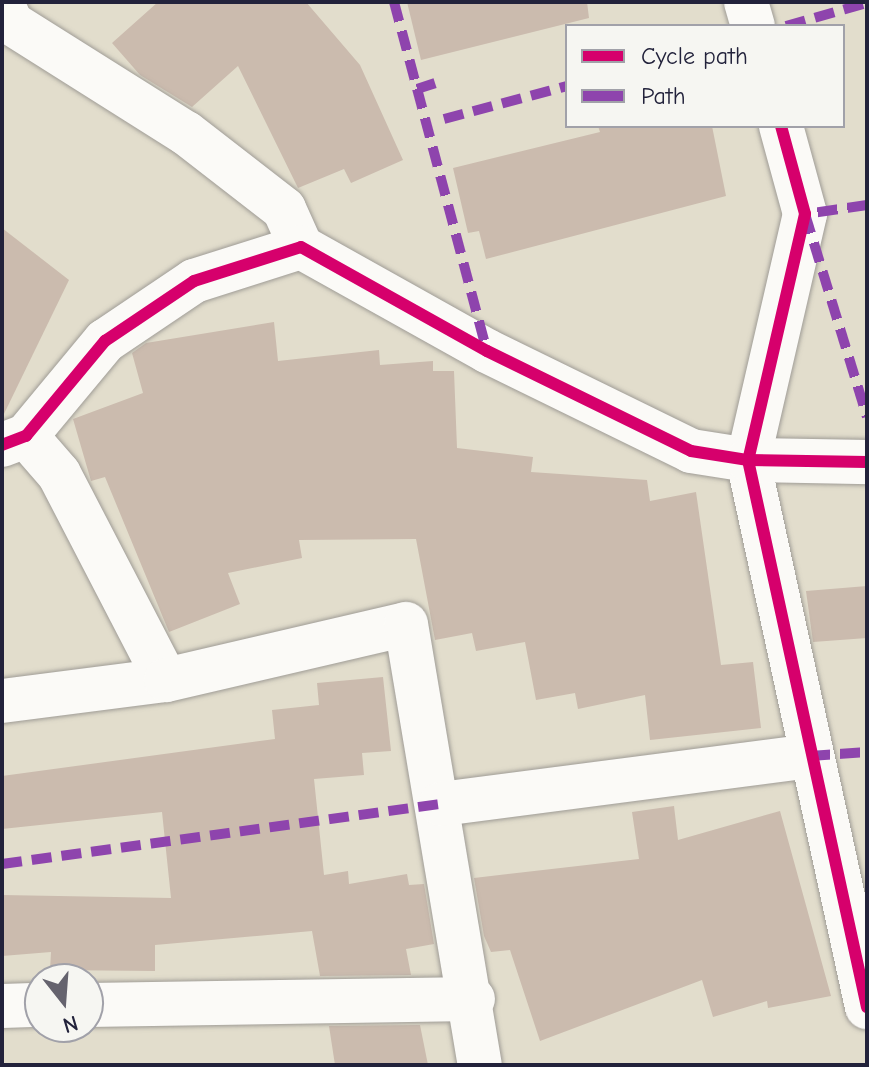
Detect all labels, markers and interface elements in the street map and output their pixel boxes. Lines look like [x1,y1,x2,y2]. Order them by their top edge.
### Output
legend [565,24,845,128]
text: Cycle path [641,42,748,70]
text: Path [641,82,686,110]
north arrow [24,963,104,1043]
text: N [60,1010,81,1039]

